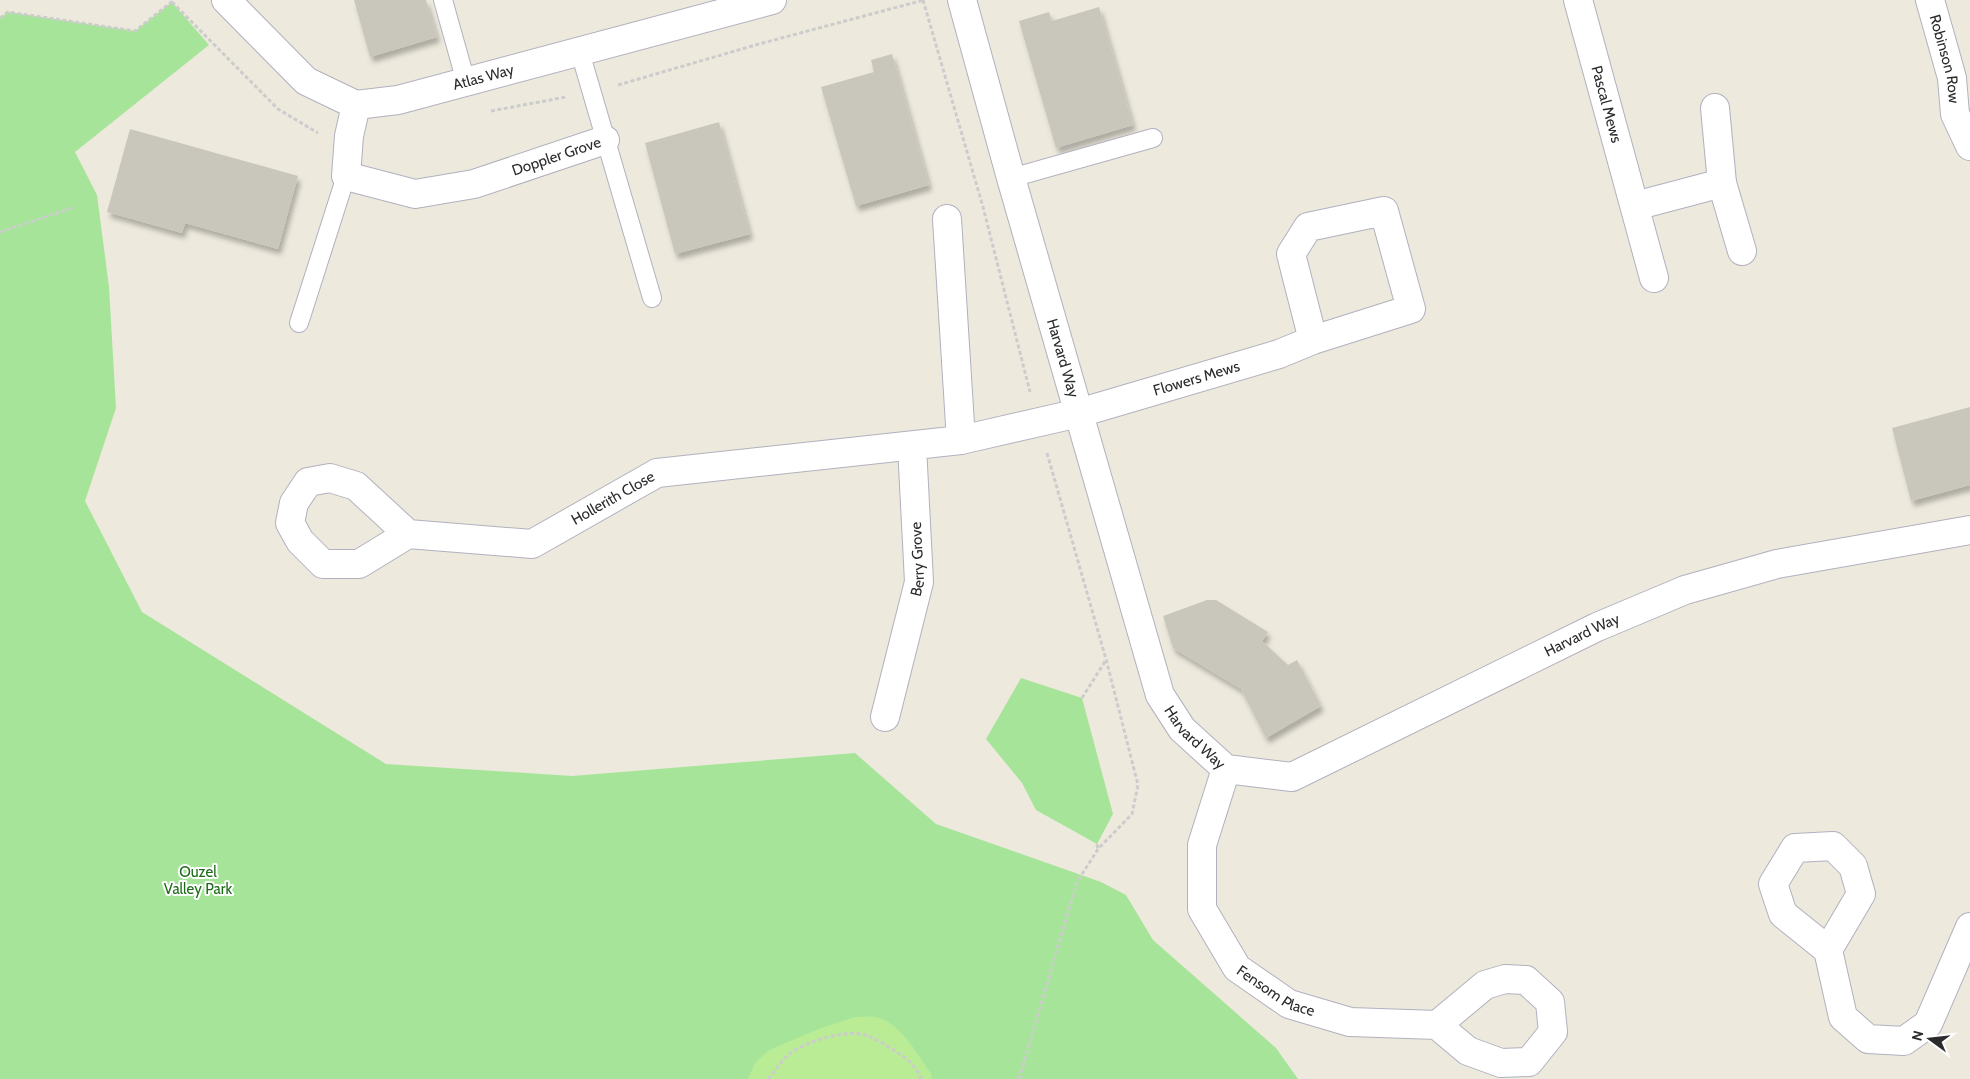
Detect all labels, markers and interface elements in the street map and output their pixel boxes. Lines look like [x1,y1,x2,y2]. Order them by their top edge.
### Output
street label: Robinson Row [1926,12,1963,104]
street label: Atlas Way [451,60,516,94]
street label: Pascal Mews [1587,63,1626,145]
street label: Doppler Grove [510,133,604,180]
street label: Harvard Way [1043,317,1083,400]
street label: Flowers Mews [1151,357,1242,400]
street label: Hollerith Close [568,467,658,529]
street label: Berry Grove [907,521,928,598]
street label: Harvard Way [1541,609,1623,661]
street label: Harvard Way [1160,702,1229,773]
park label: Ouzel Valley Park [164,863,232,898]
street label: Fensom Place [1233,962,1317,1020]
north arrow [1905,1014,1955,1064]
text: N [1907,1029,1927,1043]

